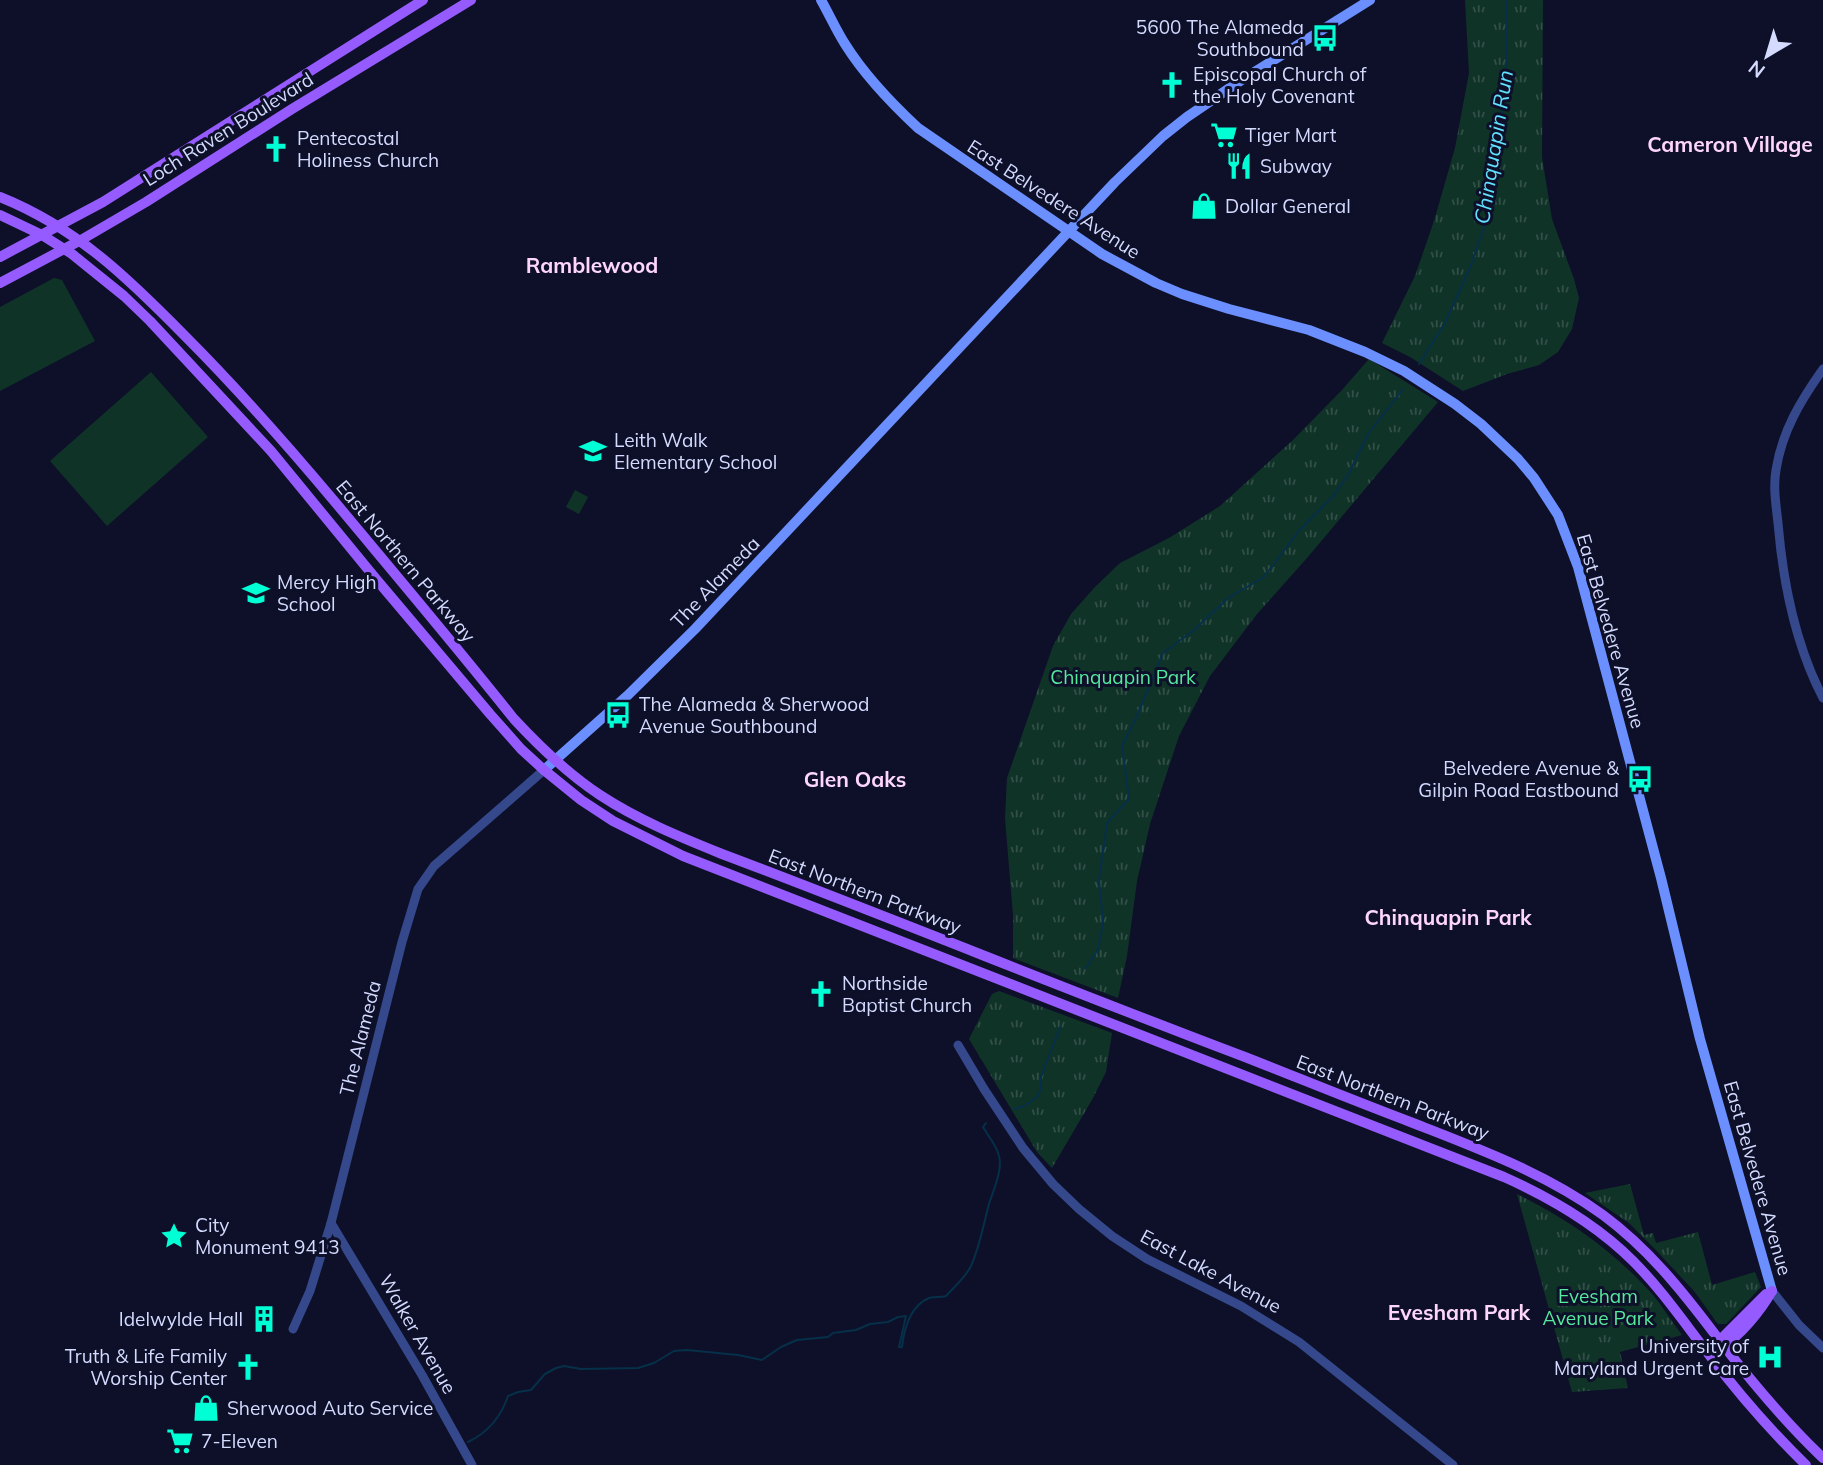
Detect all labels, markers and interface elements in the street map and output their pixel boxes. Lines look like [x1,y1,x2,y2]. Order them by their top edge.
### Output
place label: 5600 The Alameda Southbound [1136,15,1304,61]
north arrow [1732,21,1802,91]
bus stop icon: 5600 The Alameda Southbound [1310,23,1340,53]
text: N [1743,56,1770,83]
place label: Episcopal Church of the Holy Covenant [1193,62,1367,108]
street label: Loch Raven Boulevard [138,67,318,191]
water label: Chinquapin Run [1468,68,1518,226]
church icon: Episcopal Church of the Holy Covenant [1157,70,1187,100]
supermarket icon: Tiger Mart [1209,120,1239,150]
place label: Tiger Mart [1245,123,1337,147]
place label: Pentecostal Holiness Church [297,126,439,172]
district label: Cameron Village [1647,131,1813,157]
church icon: Pentecostal Holiness Church [261,134,291,164]
street label: East Belvedere Avenue [963,134,1145,264]
restaurant icon: Subway [1224,151,1254,181]
place label: Subway [1260,154,1332,178]
shop icon: Dollar General [1189,191,1219,221]
place label: Dollar General [1225,194,1351,218]
district label: Ramblewood [526,252,658,278]
place label: Leith Walk Elementary School [614,428,777,474]
school or university icon: Leith Walk Elementary School [578,436,608,466]
street label: East Northern Parkway [331,475,481,647]
street label: The Alameda [666,531,764,633]
street label: East Belvedere Avenue [1572,531,1650,731]
place label: Mercy High School [277,570,377,616]
school or university icon: Mercy High School [241,578,271,608]
park label: Chinquapin Park [1050,665,1196,689]
place label: The Alameda & Sherwood Avenue Southbound [639,692,870,738]
bus stop icon: The Alameda & Sherwood Avenue Southbound [603,700,633,730]
place label: Belvedere Avenue & Gilpin Road Eastbound [1418,756,1620,802]
bus stop icon: Belvedere Avenue & Gilpin Road Eastbound [1625,764,1655,794]
district label: Glen Oaks [804,766,906,792]
street label: East Northern Parkway [765,843,965,939]
district label: Chinquapin Park [1364,904,1532,930]
place label: Northside Baptist Church [842,971,972,1017]
street label: The Alameda [334,978,386,1098]
church icon: Northside Baptist Church [806,979,836,1009]
street label: East Northern Parkway [1293,1049,1493,1145]
street label: East Belvedere Avenue [1719,1078,1797,1278]
place label: City Monument 9413 [195,1213,340,1259]
place icon: City Monument 9413 [159,1221,189,1251]
street label: East Lake Avenue [1136,1224,1286,1318]
street label: Walker Avenue [374,1270,462,1398]
park label: Evesham Avenue Park [1542,1284,1654,1330]
district label: Evesham Park [1388,1299,1531,1325]
building icon: Idelwylde Hall [249,1304,279,1334]
place label: Idelwylde Hall [119,1307,243,1331]
place label: University of Maryland Urgent Care [1554,1334,1750,1380]
hospital icon: University of Maryland Urgent Care [1755,1342,1785,1372]
place label: Truth & Life Family Worship Center [65,1344,227,1390]
church icon: Truth & Life Family Worship Center [233,1352,263,1382]
shop icon: Sherwood Auto Service [191,1393,221,1423]
place label: Sherwood Auto Service [227,1396,433,1420]
supermarket icon: 7-Eleven [165,1426,195,1456]
place label: 7-Eleven [201,1429,278,1453]

